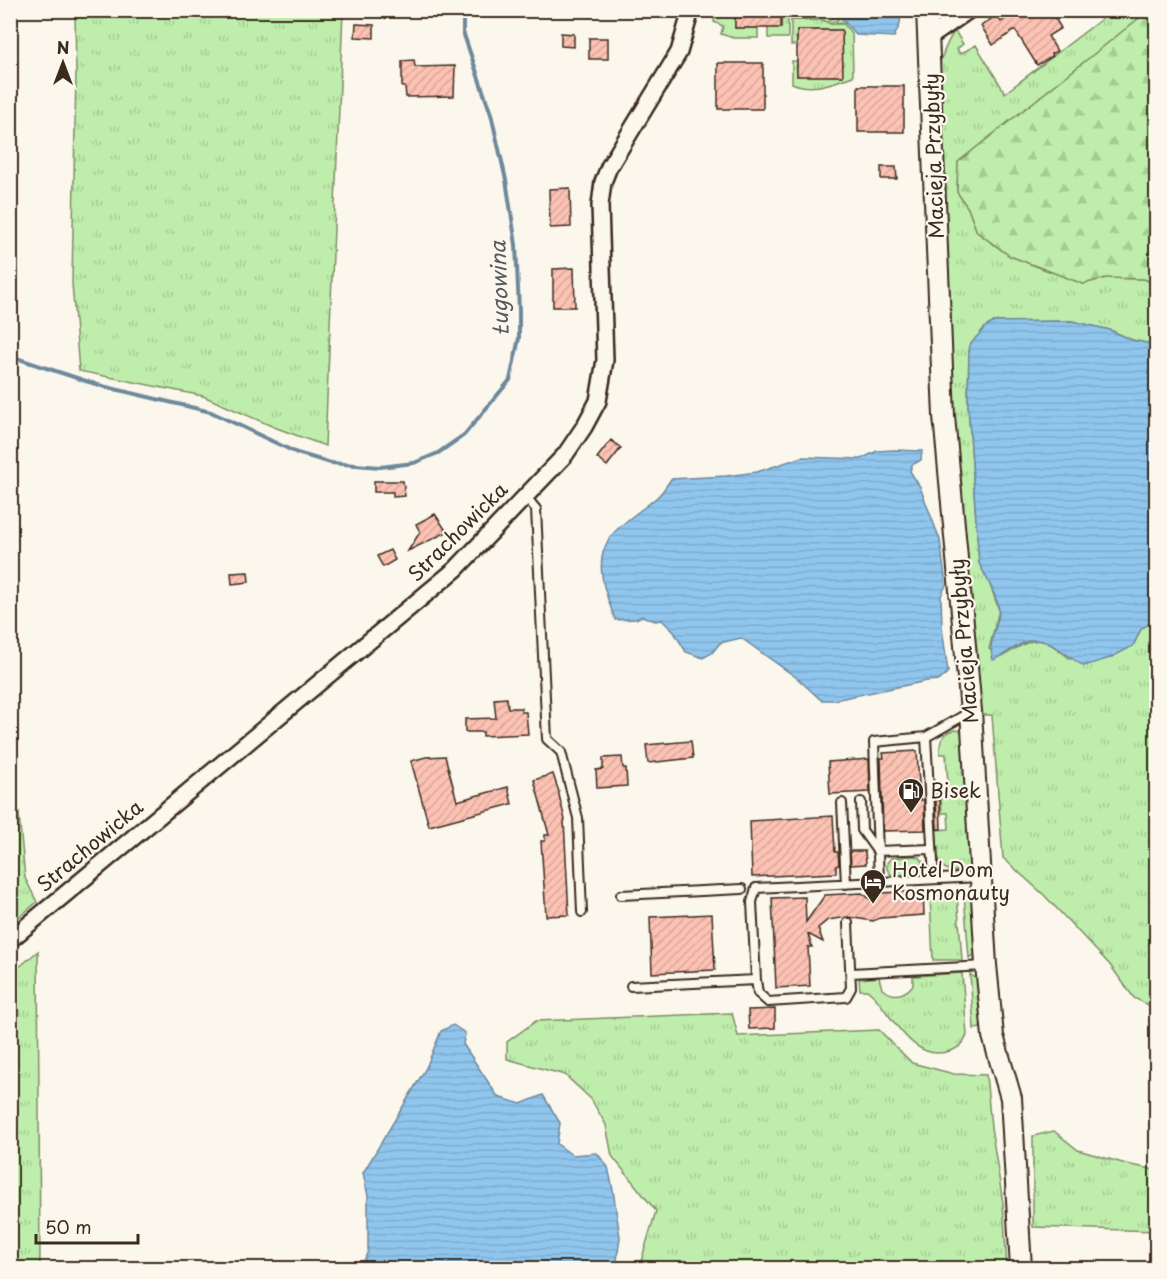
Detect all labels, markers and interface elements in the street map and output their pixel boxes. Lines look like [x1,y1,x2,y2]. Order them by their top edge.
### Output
north arrow [33,33,93,93]
text: N [57,35,69,59]
street label: Macieja Przybyły [915,73,951,239]
water label: Ługowina [480,240,516,336]
street label: Strachowicka [401,474,514,588]
street label: Macieja Przybyły [941,557,985,725]
place label: Bisek [930,775,981,805]
fuel station icon: Bisek [896,776,926,814]
street label: Strachowicka [30,791,149,899]
place label: Hotel Dom Kosmonauty [892,854,1010,907]
hotel icon: Hotel Dom Kosmonauty [858,867,888,905]
scale bar [36,1207,138,1245]
text: 50 m [45,1213,92,1240]

